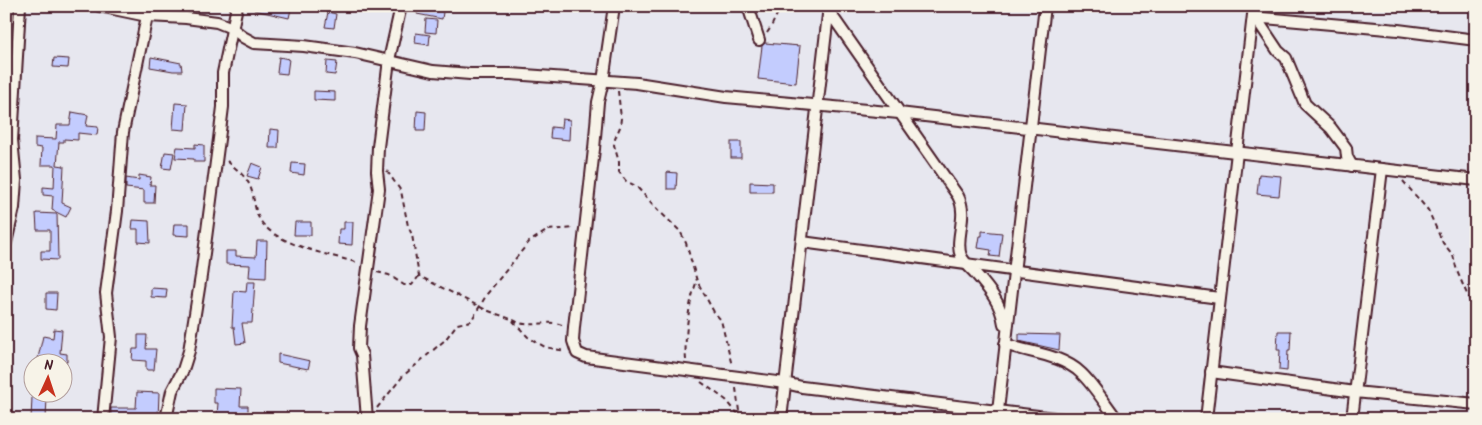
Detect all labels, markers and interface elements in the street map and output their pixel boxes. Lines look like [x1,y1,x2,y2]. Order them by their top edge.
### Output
north arrow [22,352,72,402]
text: N [44,355,54,377]

